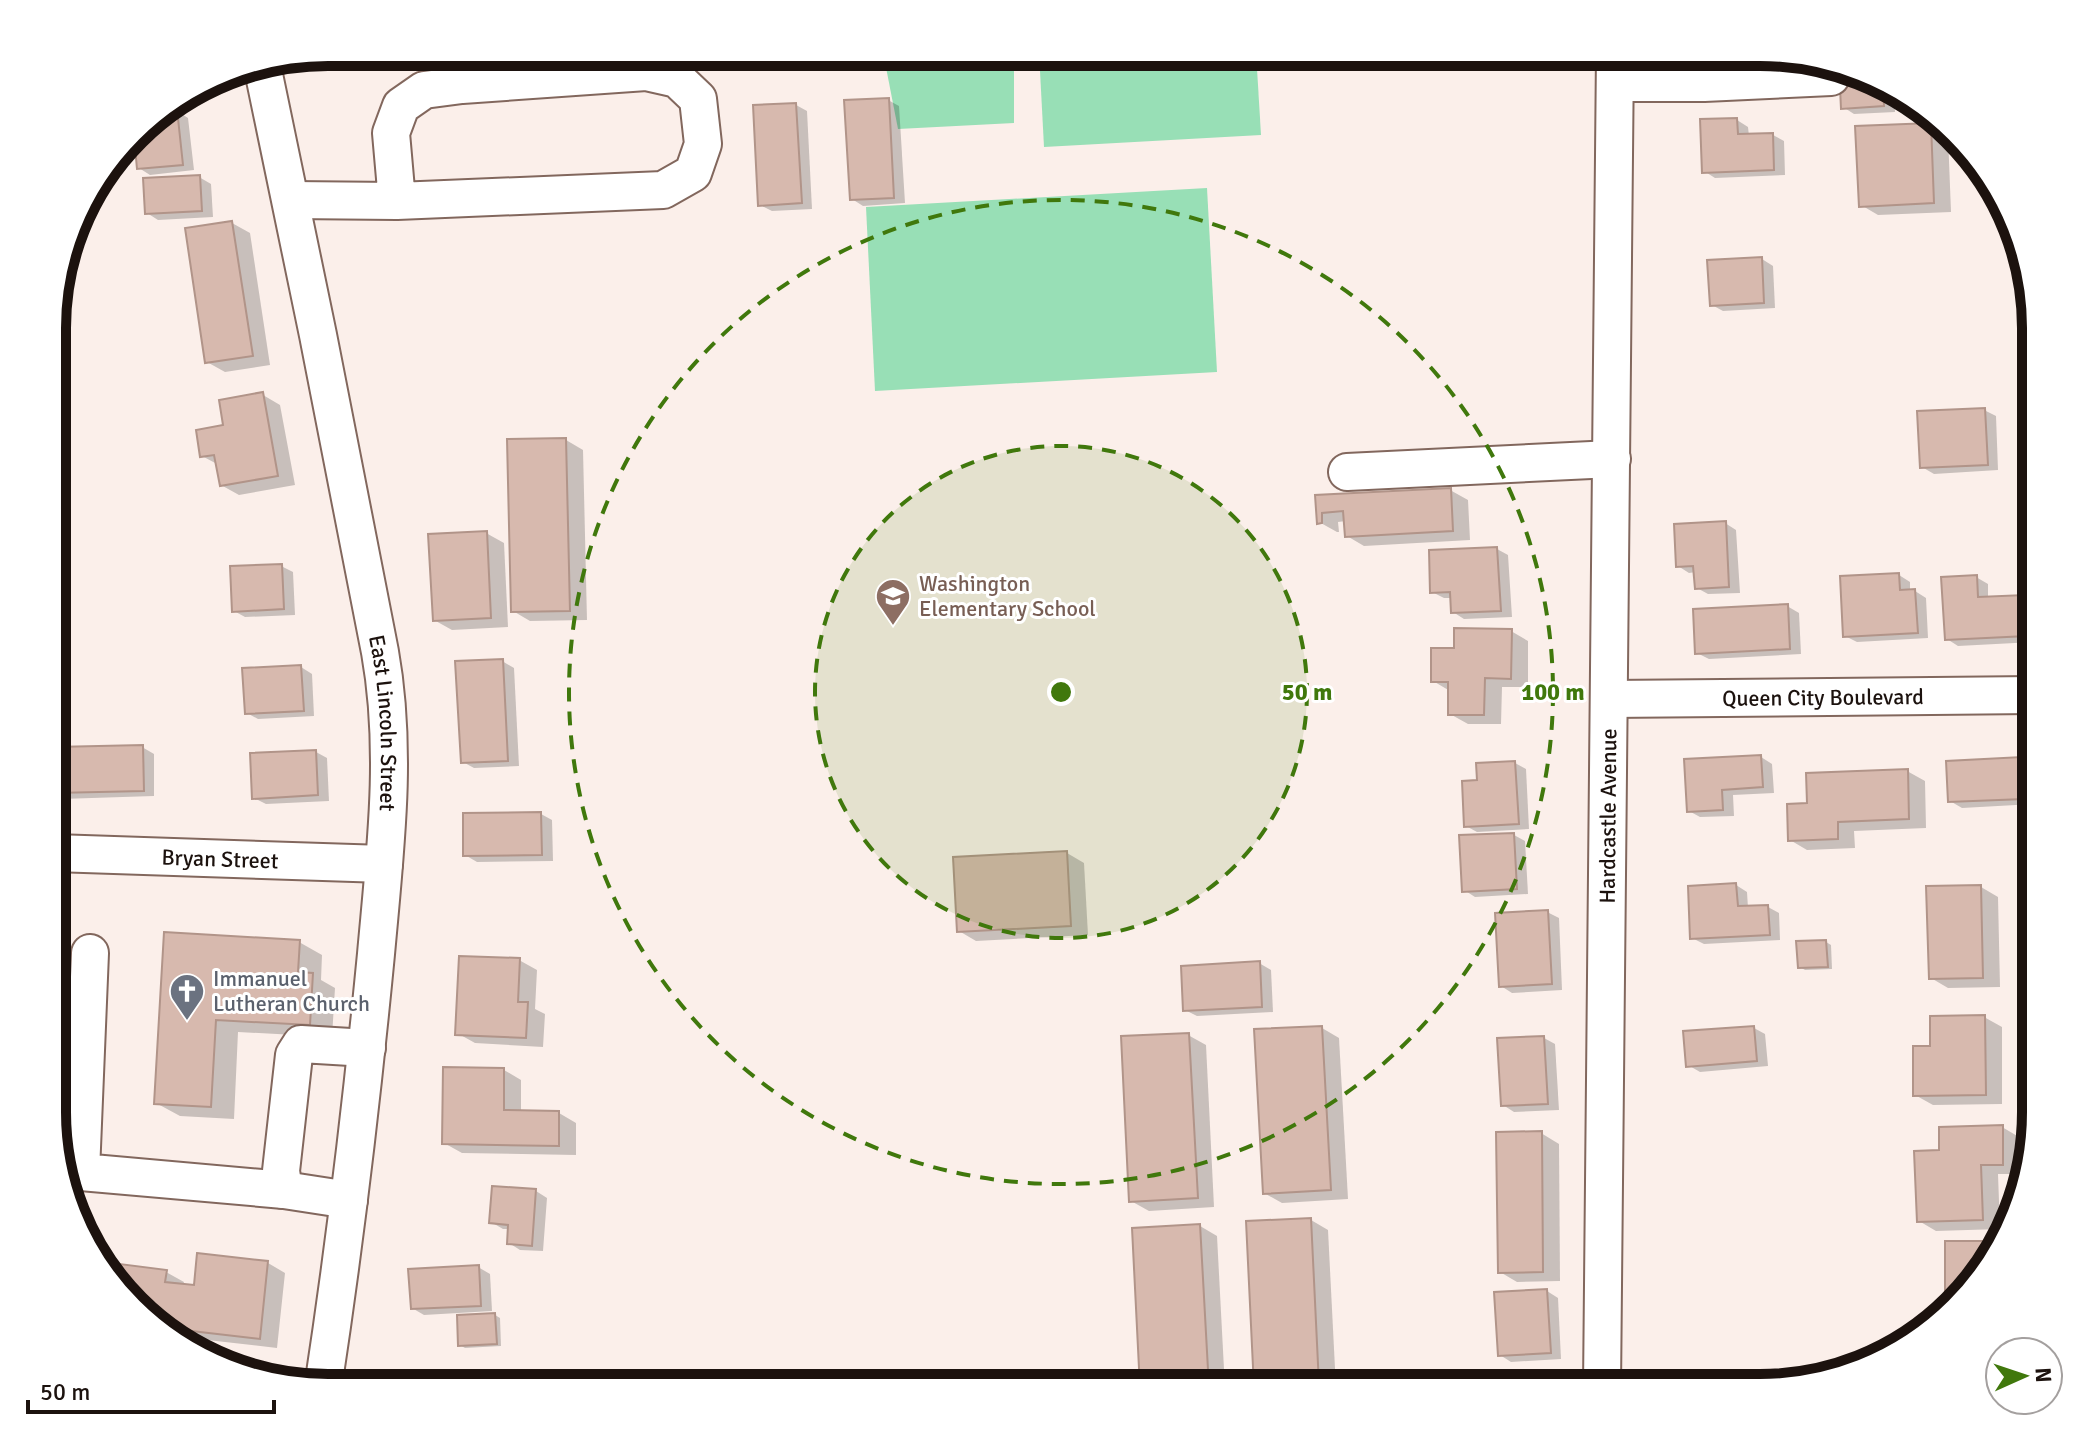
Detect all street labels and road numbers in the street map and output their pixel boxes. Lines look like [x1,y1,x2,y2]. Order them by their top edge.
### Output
street label: East Lincoln Street [363,632,403,812]
street label: Queen City Boulevard [1722,683,1924,711]
street label: Hardcastle Avenue [1593,728,1622,904]
street label: Bryan Street [161,843,279,874]

